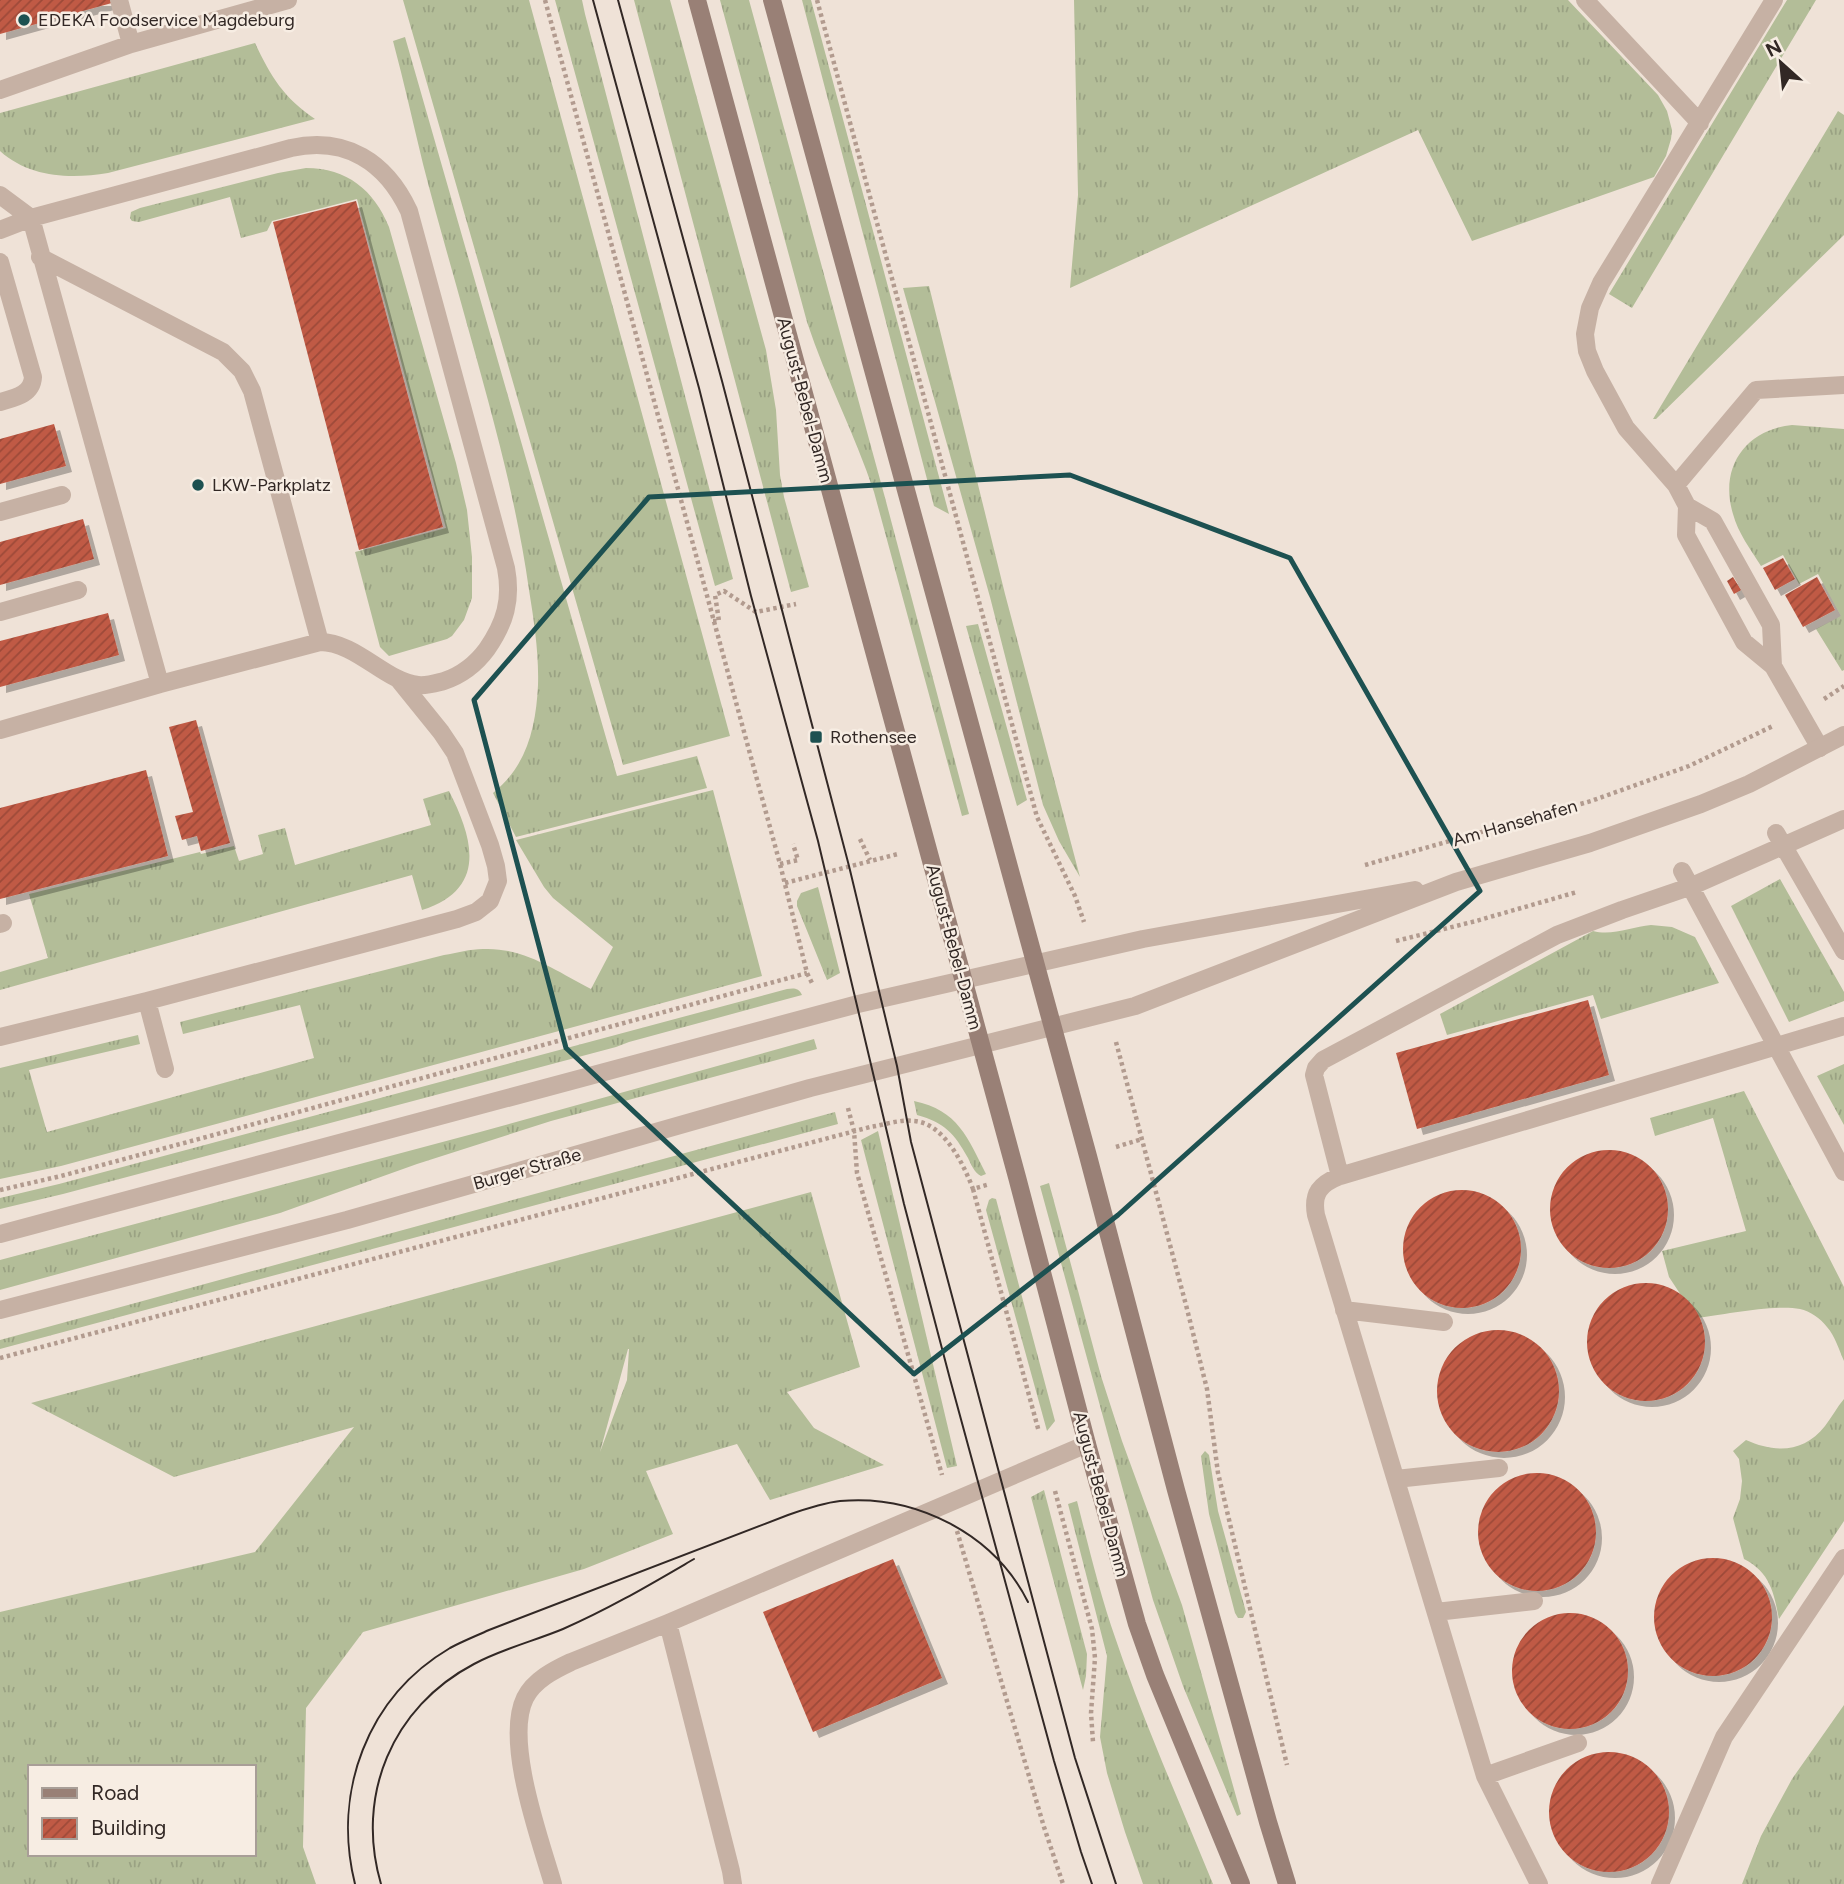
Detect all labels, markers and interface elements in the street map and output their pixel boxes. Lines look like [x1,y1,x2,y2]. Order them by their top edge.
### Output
place label: EDEKA Foodservice Magdeburg [38,9,295,31]
marker: EDEKA Foodservice Magdeburg [16,12,32,28]
north arrow [1746,28,1816,98]
text: N [1762,35,1785,62]
street label: August-Bebel-Damm [772,315,838,485]
place label: LKW-Parkplatz [212,474,331,496]
marker: LKW-Parkplatz [190,477,206,493]
place label: Rothensee [830,726,917,748]
marker: Rothensee [808,729,824,745]
street label: Am Hansehafen [1450,795,1580,851]
street label: August-Bebel-Damm [921,862,987,1032]
street label: Burger Straße [471,1143,584,1195]
street label: August-Bebel-Damm [1068,1409,1134,1579]
legend [28,1765,256,1856]
text: Road [91,1780,139,1805]
text: Building [91,1815,166,1840]

